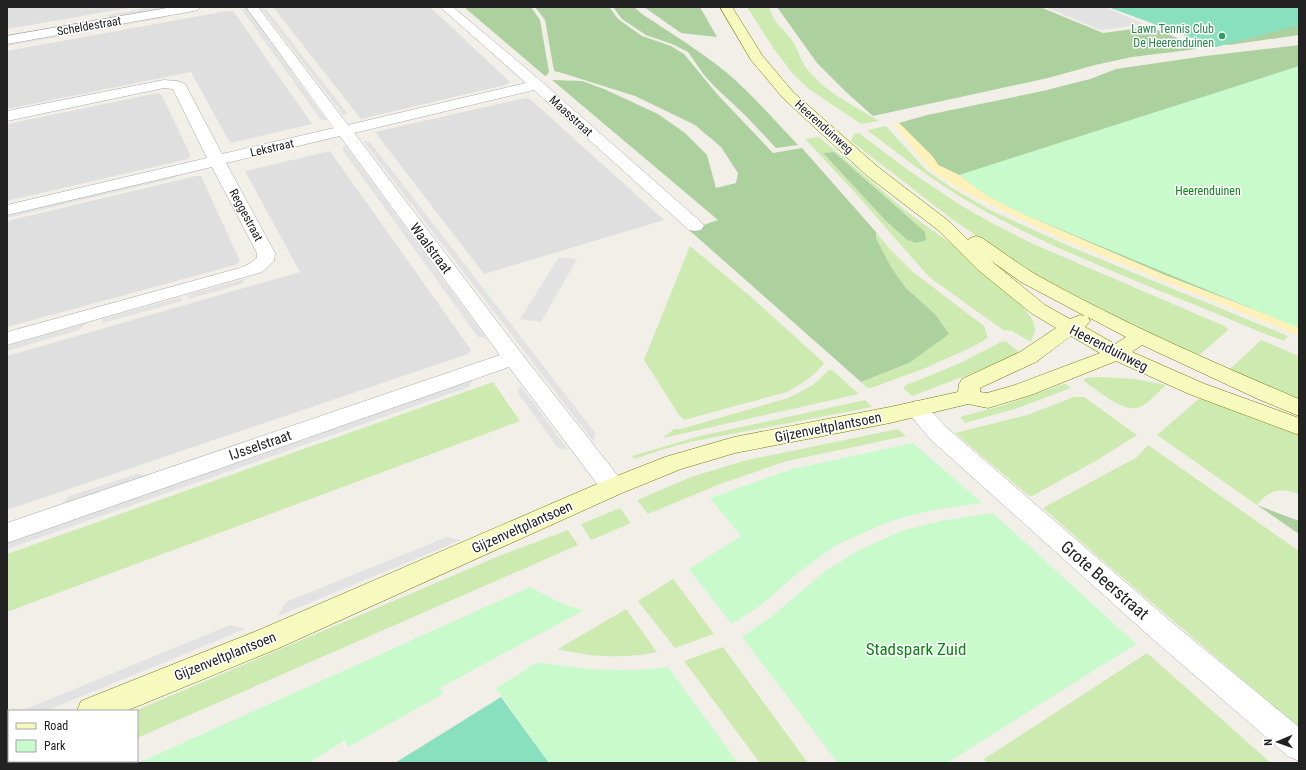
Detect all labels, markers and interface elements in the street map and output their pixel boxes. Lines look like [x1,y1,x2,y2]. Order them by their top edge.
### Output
street label: Scheldestraat [56,13,123,39]
place label: Lawn Tennis Club De Heerenduinen [1131,22,1214,50]
marker: Lawn Tennis Club De Heerenduinen [1217,31,1227,41]
street label: Maasstraat [546,93,596,139]
street label: Heerenduinweg [792,97,856,157]
street label: Lekstraat [249,136,296,160]
park label: Heerenduinen [1175,184,1241,198]
street label: Reggestraat [226,187,266,244]
street label: Waalstraat [407,220,455,276]
street label: Heerenduinweg [1067,321,1151,375]
street label: Gijzenveltplantsoen [773,409,883,445]
street label: IJsselstraat [227,427,293,463]
street label: Gijzenveltplantsoen [469,498,575,556]
street label: Grote Beerstraat [1057,536,1153,624]
street label: Gijzenveltplantsoen [172,628,278,684]
park label: Stadspark Zuid [866,639,966,659]
legend [8,710,138,762]
text: Road [44,719,68,733]
north arrow [1258,722,1298,762]
text: N [1262,738,1275,746]
text: Park [44,739,66,753]

